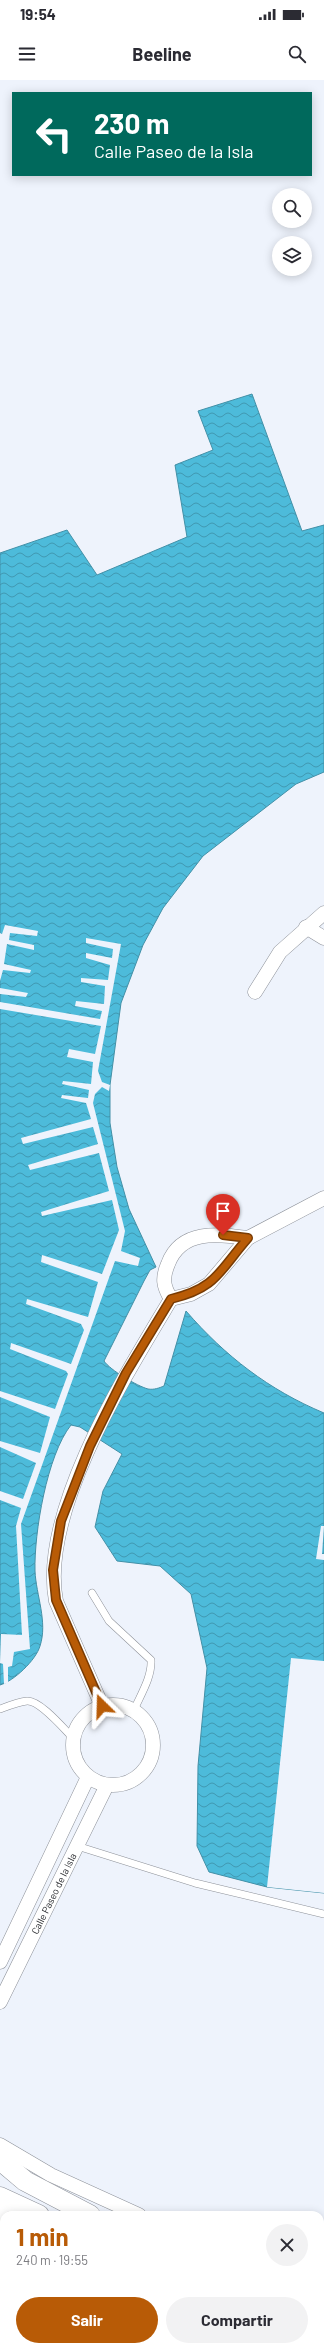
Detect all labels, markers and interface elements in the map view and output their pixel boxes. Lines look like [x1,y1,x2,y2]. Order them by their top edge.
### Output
text: 19:54 [20,5,56,23]
icon: menu [16,43,38,65]
text: Beeline [132,43,192,65]
icon: search [286,43,308,65]
text: 230 m [94,106,169,140]
icon: left [28,108,80,160]
text: Calle Paseo de la Isla [94,140,254,162]
map controls [272,188,312,276]
button: search [272,188,312,228]
button: layers [272,236,312,276]
pin [206,1194,240,1235]
icon: arrive [212,1200,234,1222]
position arrow [81,1685,123,1727]
street label: Calle Paseo de la Isla [28,1851,79,1936]
text: 1 min [16,2222,69,2251]
button: close [266,2224,308,2266]
text: 240 m · 19:55 [16,2252,88,2268]
button: Salir [16,2297,158,2343]
button: Compartir [166,2297,308,2343]

